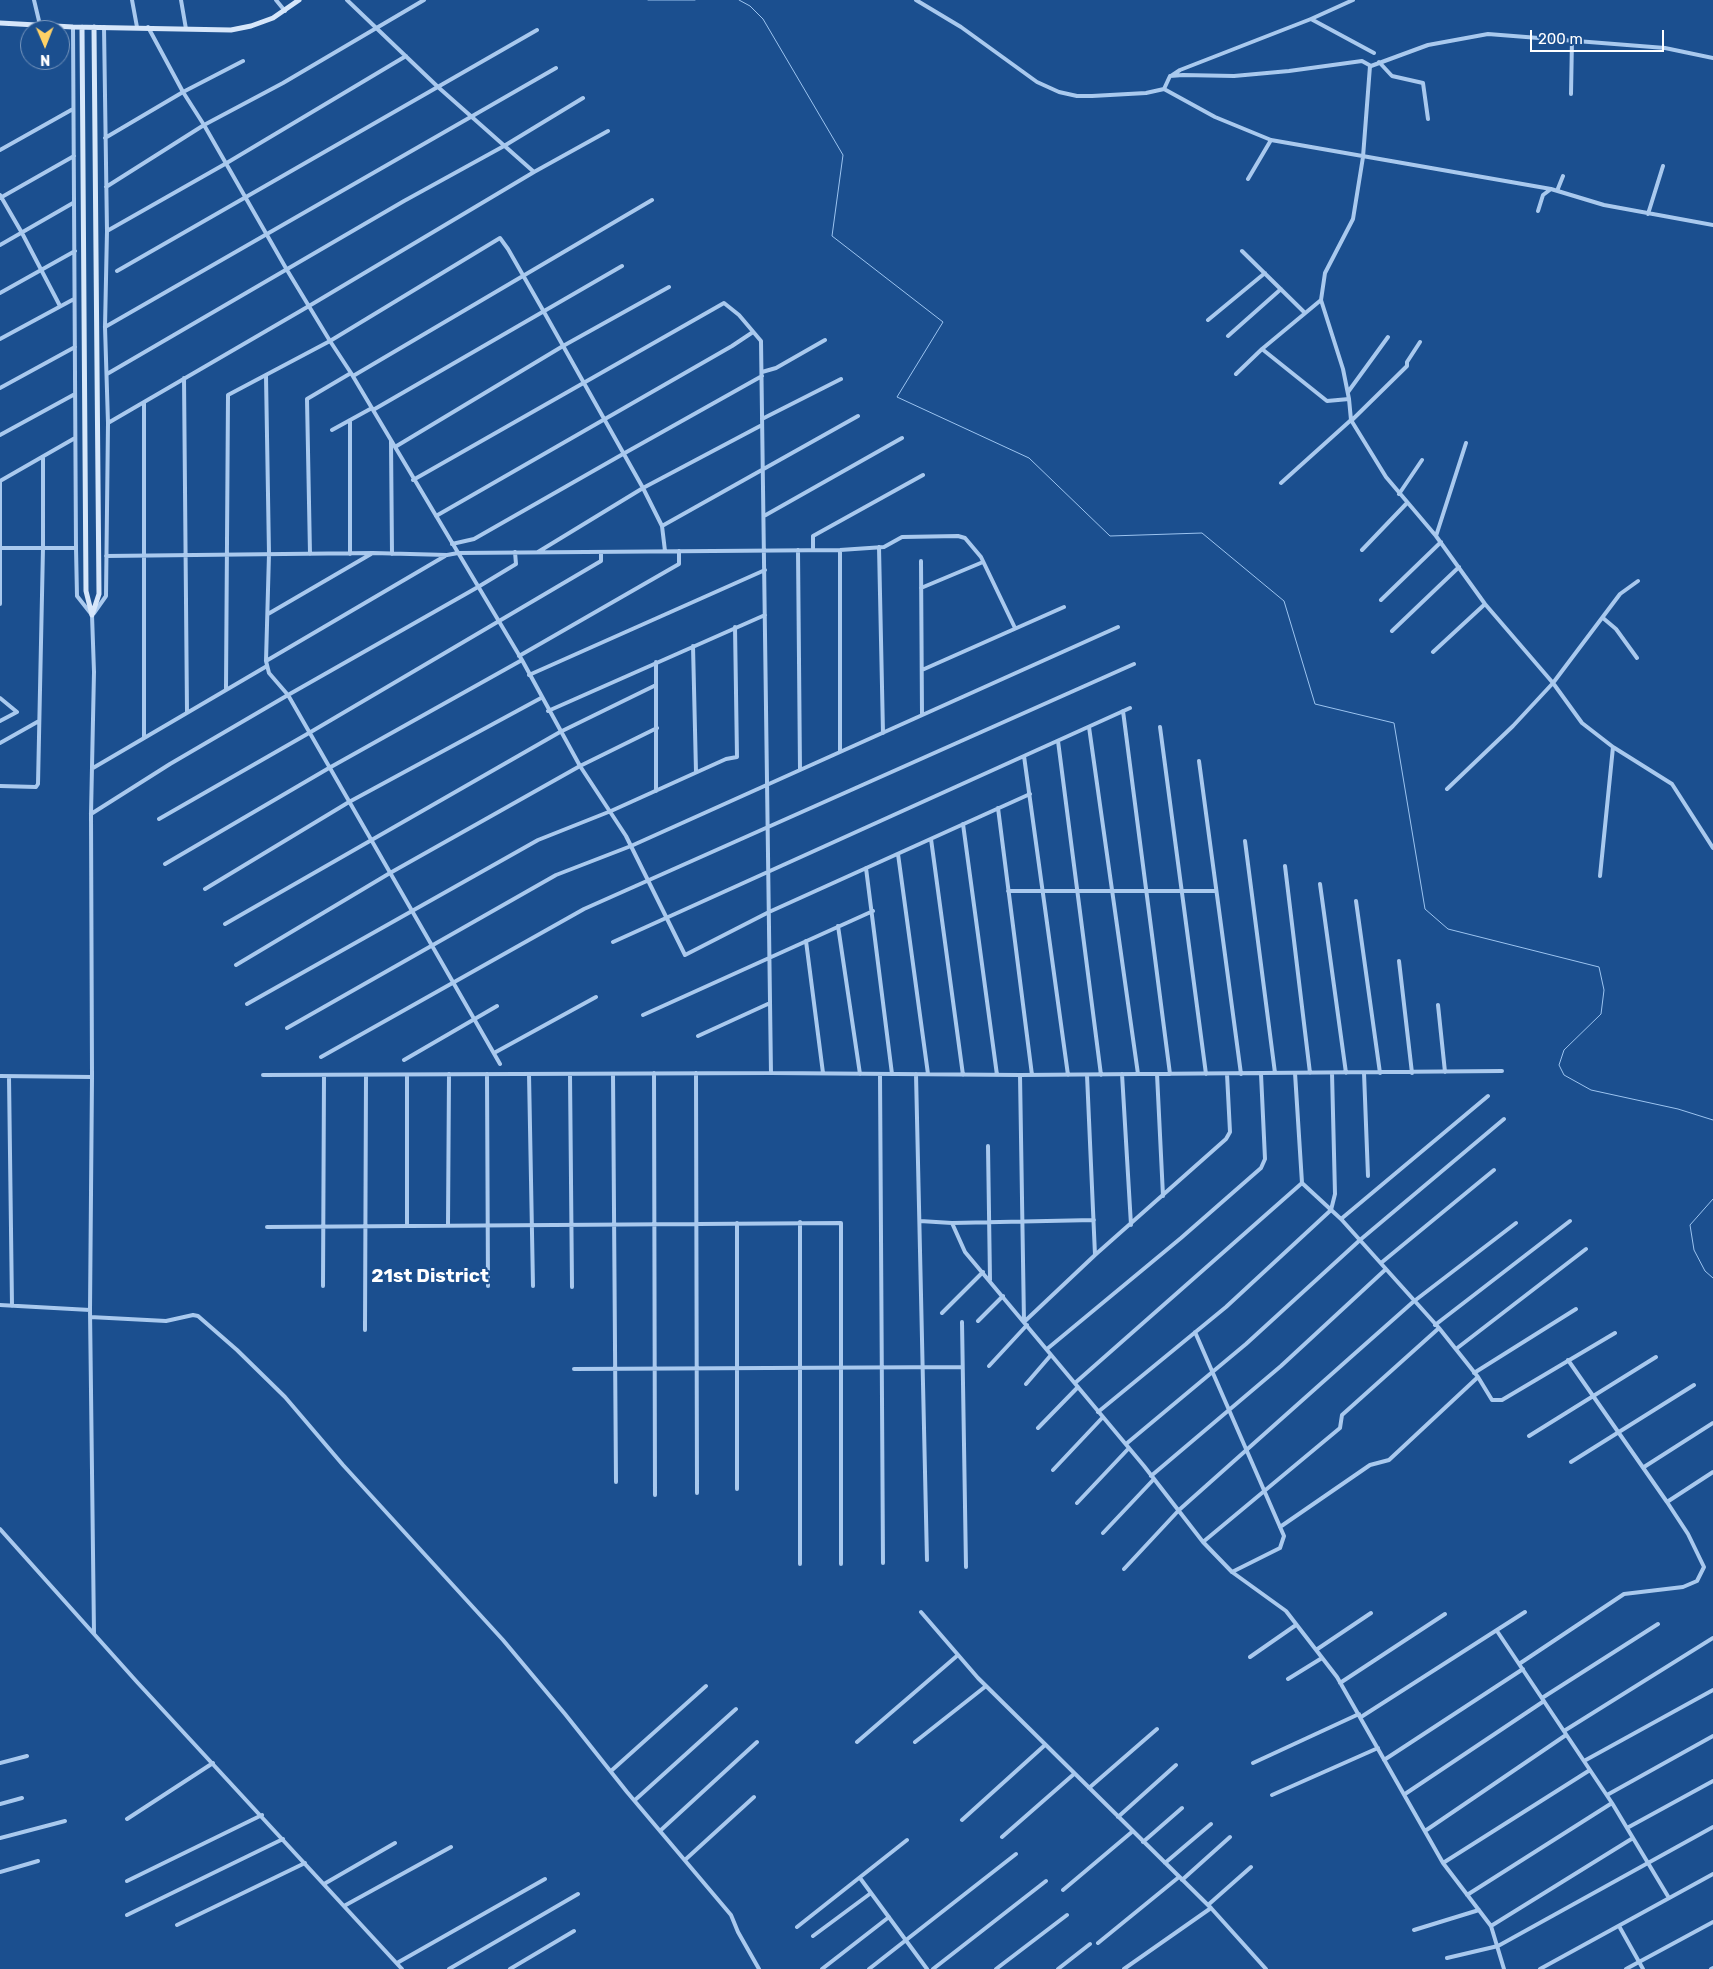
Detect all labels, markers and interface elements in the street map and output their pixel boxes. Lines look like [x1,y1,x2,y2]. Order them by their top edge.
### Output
north arrow [20,20,70,70]
scale bar [1533,20,1667,52]
text: 200 m [1538,30,1583,48]
text: N [40,51,50,68]
district label: 21st District [371,1266,489,1288]

